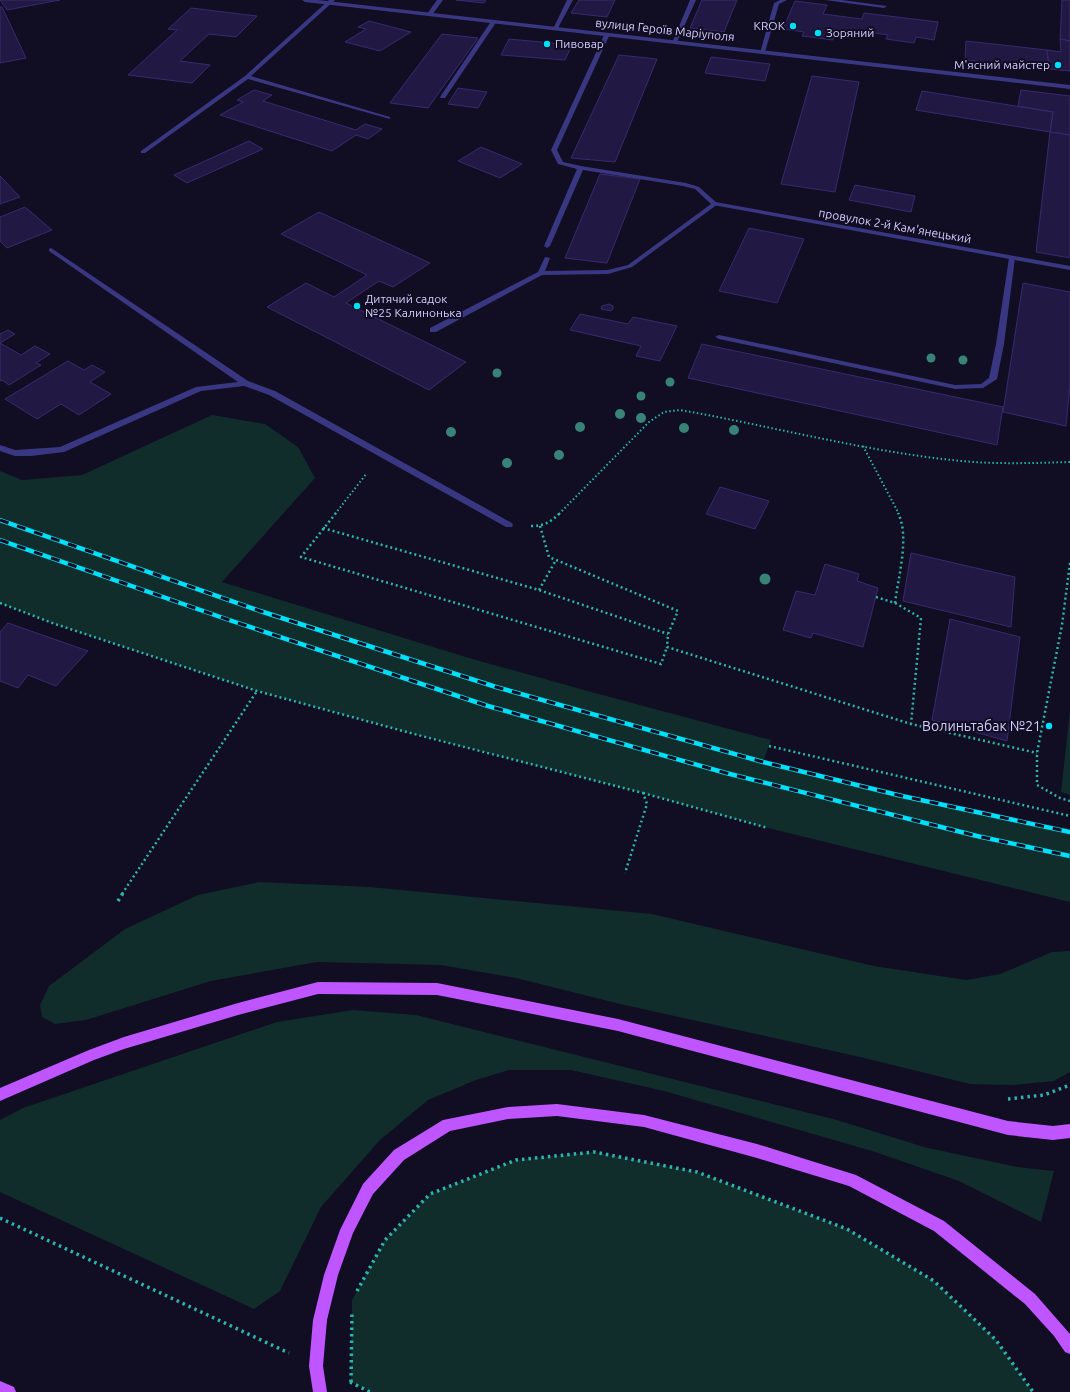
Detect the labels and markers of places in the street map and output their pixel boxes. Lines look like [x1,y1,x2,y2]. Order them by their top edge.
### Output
place label: KROK [754,19,786,32]
marker: KROK [788,21,798,31]
place label: Зоряний [826,26,874,39]
marker: Зоряний [813,28,823,38]
place label: Пивовар [555,37,604,50]
marker: Пивовар [542,39,552,49]
place label: М'ясний майстер [954,58,1050,71]
marker: М'ясний майстер [1053,60,1063,70]
place label: Дитячий садок №25 Калинонька [365,292,462,319]
marker: Дитячий садок №25 Калинонька [352,301,362,311]
place label: Волиньтабак №21 [922,718,1041,734]
marker: Волиньтабак №21 [1044,721,1054,731]

